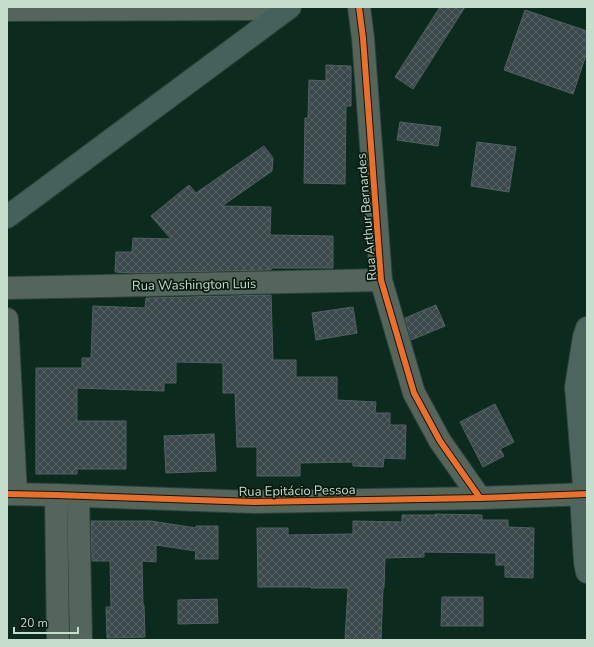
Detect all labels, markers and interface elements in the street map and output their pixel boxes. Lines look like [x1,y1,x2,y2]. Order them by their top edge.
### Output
street label: Rua Arthur Bernardes [352,152,382,281]
street label: Rua Washington Luis [132,275,256,295]
street label: Rua Epitácio Pessoa [238,481,356,501]
scale bar [14,609,78,635]
text: 20 m [20,615,48,631]

